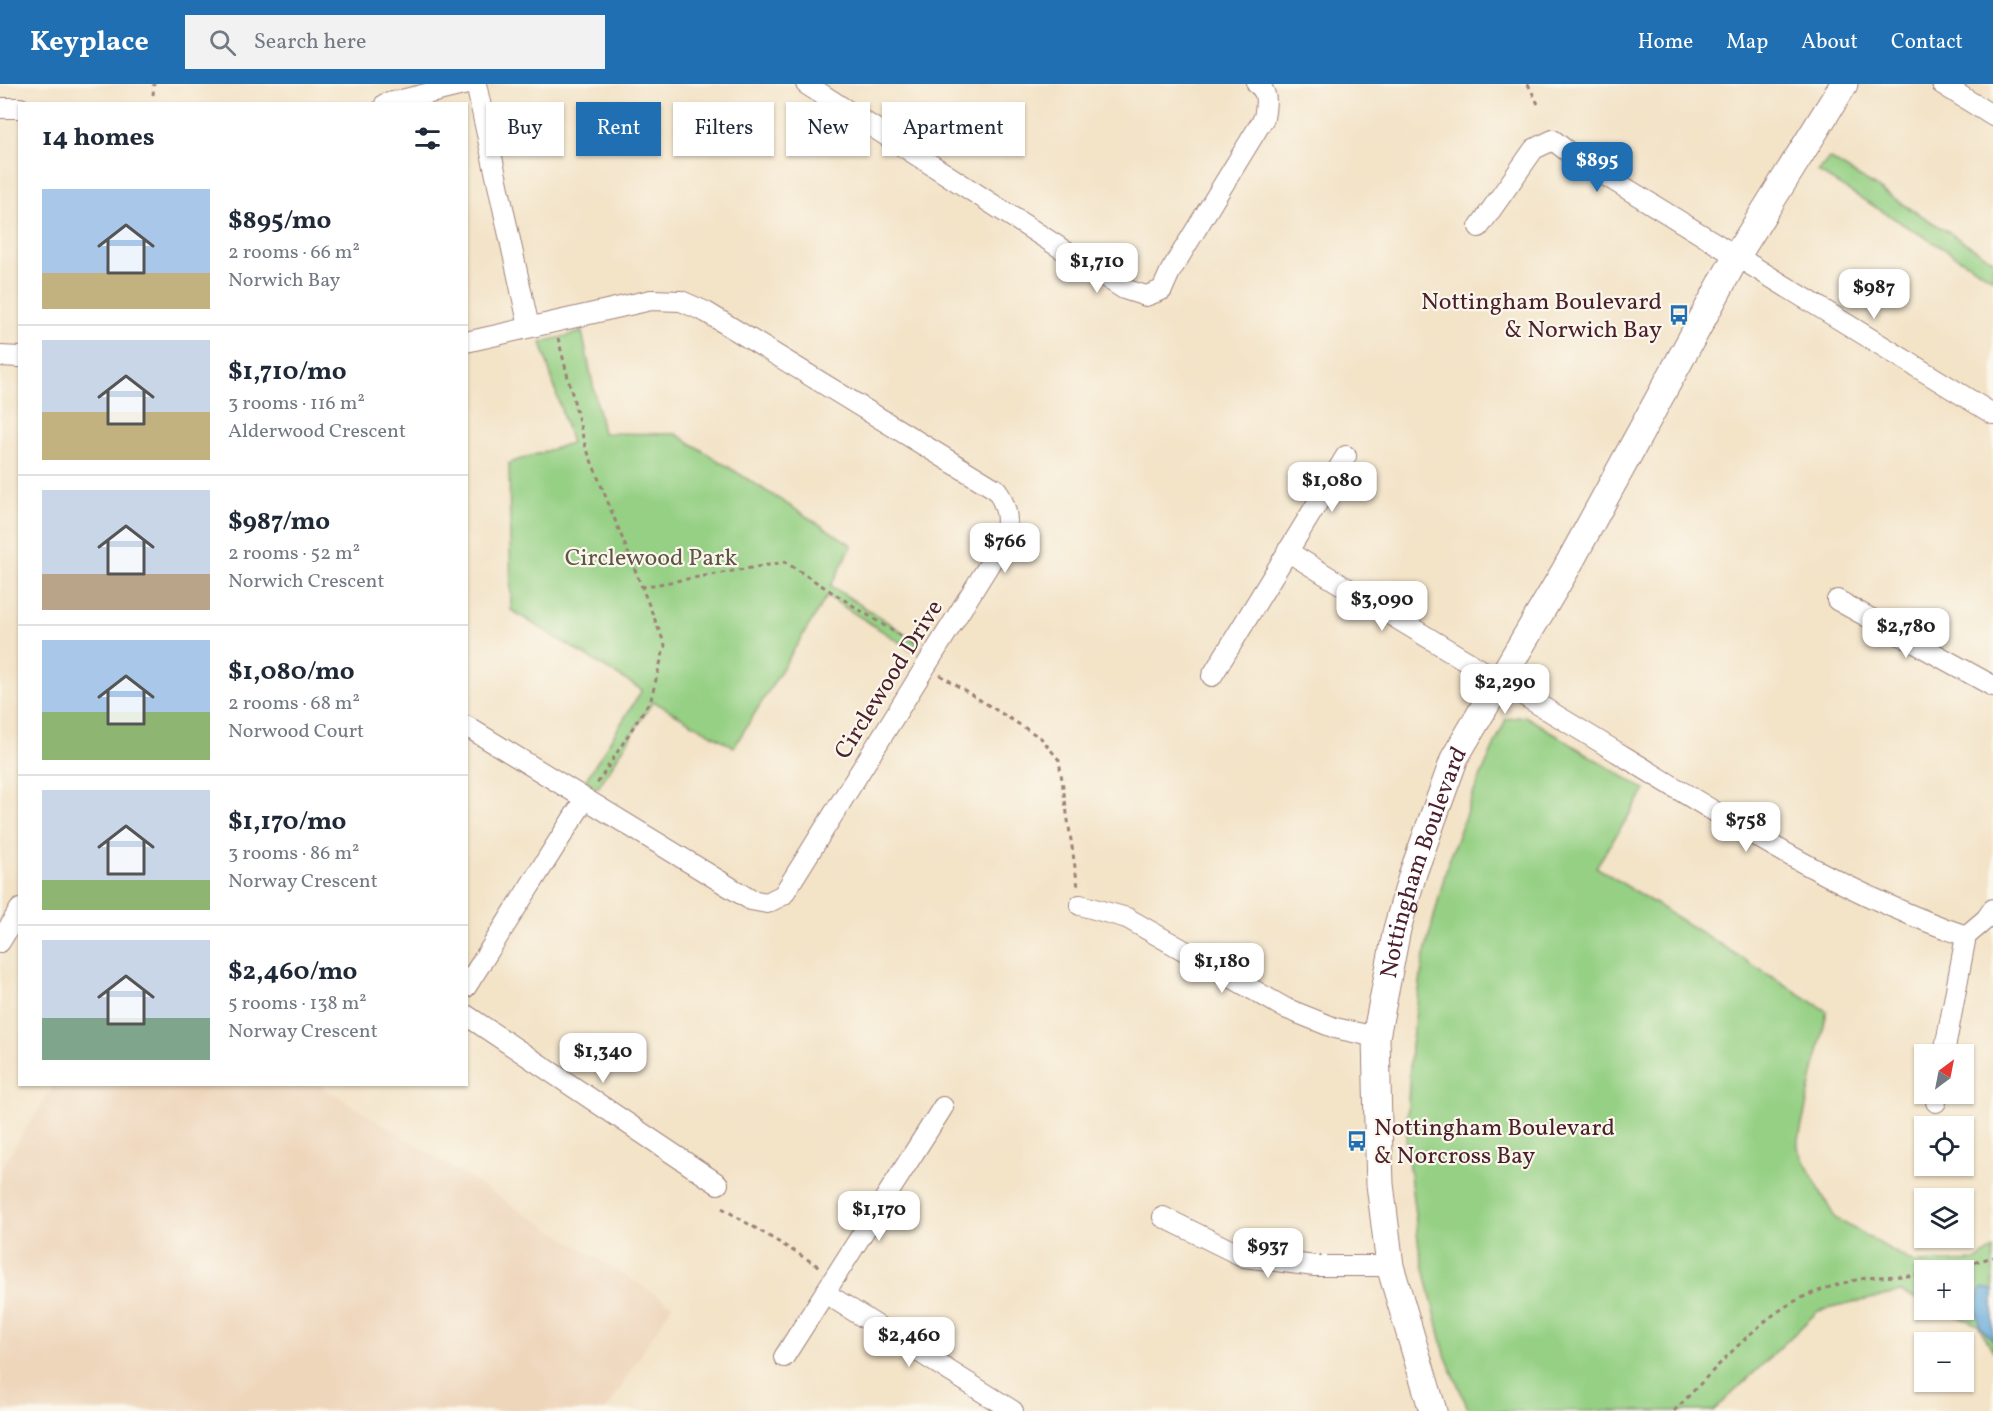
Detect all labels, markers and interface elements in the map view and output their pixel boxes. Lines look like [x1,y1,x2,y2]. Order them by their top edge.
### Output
search box [185,15,605,69]
text: Keyplace [30,23,149,62]
icon: search [206,26,239,59]
text: Search here [254,27,366,58]
text: Home [1638,28,1693,57]
text: Map [1726,28,1768,57]
text: About [1801,28,1858,57]
text: Contact [1891,28,1963,57]
chip: Buy [486,102,564,156]
chip: Rent [576,102,661,156]
chip: Filters [673,102,774,156]
chip: New [786,102,870,156]
chip: Apartment [882,102,1025,156]
text: 14 homes [42,120,155,156]
icon: filters [411,122,444,155]
pin: $895 [1561,142,1633,193]
text: $895 [1576,147,1618,175]
text: $895/mo [228,203,331,239]
icon: home [90,213,162,285]
text: 2 rooms · 66 m² [228,239,360,267]
pin: $1,710 [1048,243,1146,294]
text: $1,710 [1070,248,1124,276]
text: Norwich Bay [228,267,340,295]
pin: $987 [1838,269,1910,320]
text: $987 [1853,274,1895,302]
place label: Nottingham Boulevard & Norwich Bay [1421,286,1662,348]
bus stop icon: Nottingham Boulevard & Norwich Bay [1667,303,1691,327]
text: $1,710/mo [228,354,347,390]
icon: home [90,364,162,436]
text: 3 rooms · 116 m² [228,390,365,418]
text: Alderwood Crescent [228,418,406,446]
pin: $1,080 [1283,462,1381,513]
text: $1,080 [1302,467,1362,495]
text: $987/mo [228,504,330,540]
icon: home [90,514,162,586]
pin: $766 [969,523,1041,574]
text: $766 [984,528,1026,556]
text: 2 rooms · 52 m² [228,540,360,568]
park label: Circlewood Park [565,542,737,576]
text: Norwich Crescent [228,568,385,596]
pin: $3,090 [1333,581,1431,632]
text: $3,090 [1350,586,1414,614]
street label: Circlewood Drive [827,594,952,766]
pin: $2,780 [1857,608,1955,659]
text: $2,780 [1876,613,1936,641]
text: $1,080/mo [228,654,355,690]
icon: home [90,664,162,736]
pin: $2,290 [1456,664,1554,715]
text: $2,290 [1474,669,1536,697]
text: 2 rooms · 68 m² [228,690,360,718]
text: Norwood Court [228,718,364,746]
street label: Nottingham Boulevard [1373,741,1476,981]
pin: $758 [1710,802,1782,853]
text: $1,170/mo [228,804,347,840]
text: $758 [1725,807,1767,835]
icon: home [90,814,162,886]
text: 3 rooms · 86 m² [228,840,359,868]
text: Norway Crescent [228,868,378,896]
pin: $1,180 [1173,943,1271,994]
text: $1,180 [1194,948,1250,976]
text: $2,460/mo [228,954,357,990]
icon: home [90,964,162,1036]
text: 5 rooms · 138 m² [228,990,367,1018]
text: Norway Crescent [228,1018,378,1046]
pin: $1,340 [554,1033,652,1084]
text: $1,340 [574,1038,632,1066]
north arrow [1914,1044,1974,1104]
map controls [1914,1044,1974,1392]
place label: Nottingham Boulevard & Norcross Bay [1374,1112,1615,1174]
button: locate [1914,1116,1974,1176]
bus stop icon: Nottingham Boulevard & Norcross Bay [1345,1129,1369,1153]
button: layers [1914,1188,1974,1248]
pin: $1,170 [830,1191,928,1242]
text: $1,170 [852,1196,906,1224]
pin: $937 [1232,1228,1304,1279]
text: $937 [1247,1233,1289,1261]
button: + [1914,1260,1974,1320]
pin: $2,460 [860,1317,958,1368]
text: $2,460 [878,1322,940,1350]
button: − [1914,1332,1974,1392]

